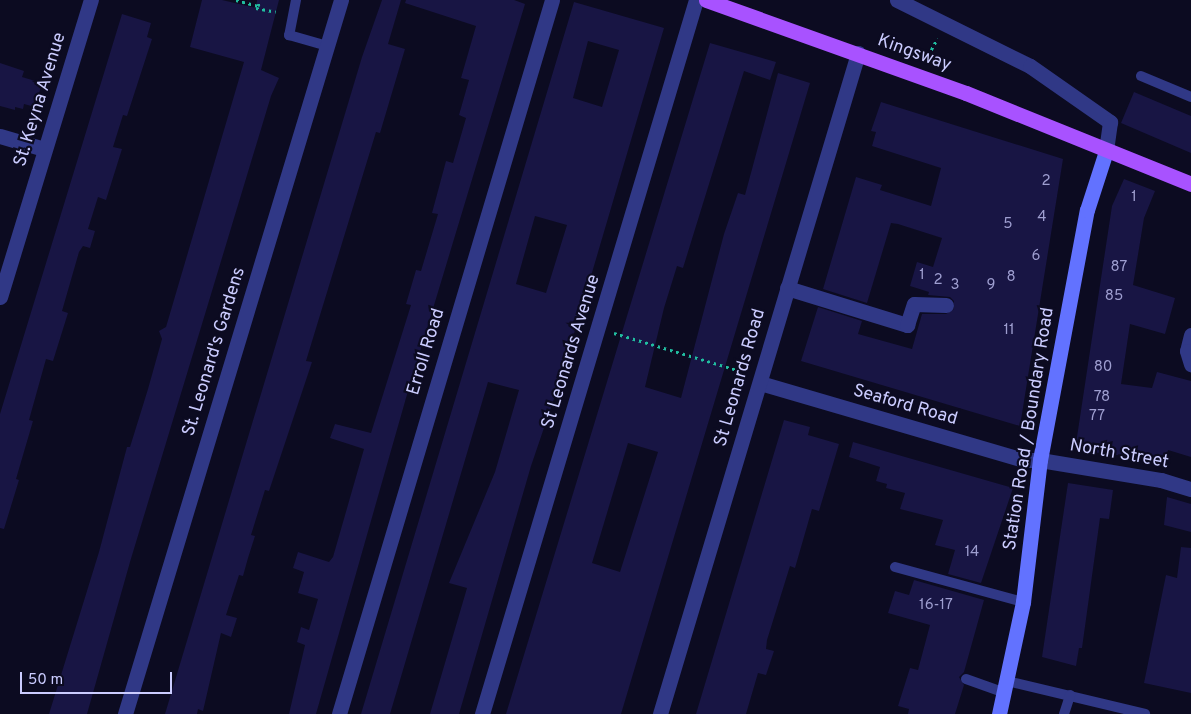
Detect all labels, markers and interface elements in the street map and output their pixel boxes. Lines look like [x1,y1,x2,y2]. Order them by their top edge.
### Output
street label: St. Keyna Avenue [10,30,72,170]
street label: Kingsway [874,31,954,77]
house number: 2 [1041,173,1051,191]
house number: 1 [1131,189,1137,207]
house number: 4 [1037,209,1047,227]
house number: 5 [1003,216,1013,234]
house number: 6 [1032,248,1040,266]
house number: 87 [1111,259,1127,277]
street label: St. Leonard's Gardens [179,265,251,439]
house number: 1 [919,267,925,285]
house number: 8 [1006,269,1016,287]
street label: St Leonards Avenue [538,272,606,432]
house number: 2 [933,272,943,290]
house number: 3 [950,277,960,295]
house number: 9 [987,277,995,295]
house number: 85 [1105,288,1123,306]
street label: Erroll Road [404,306,450,398]
street label: St Leonards Road [711,306,771,450]
street label: Station Road / Boundary Road [1000,306,1060,552]
house number: 11 [1003,322,1015,340]
house number: 80 [1094,359,1112,377]
street label: Seaford Road [850,381,960,431]
house number: 78 [1094,389,1110,407]
house number: 77 [1089,408,1105,426]
street label: North Street [1068,436,1170,474]
house number: 14 [965,544,979,562]
house number: 16-17 [919,597,953,615]
scale bar [22,662,175,694]
text: 50 m [28,671,63,690]

